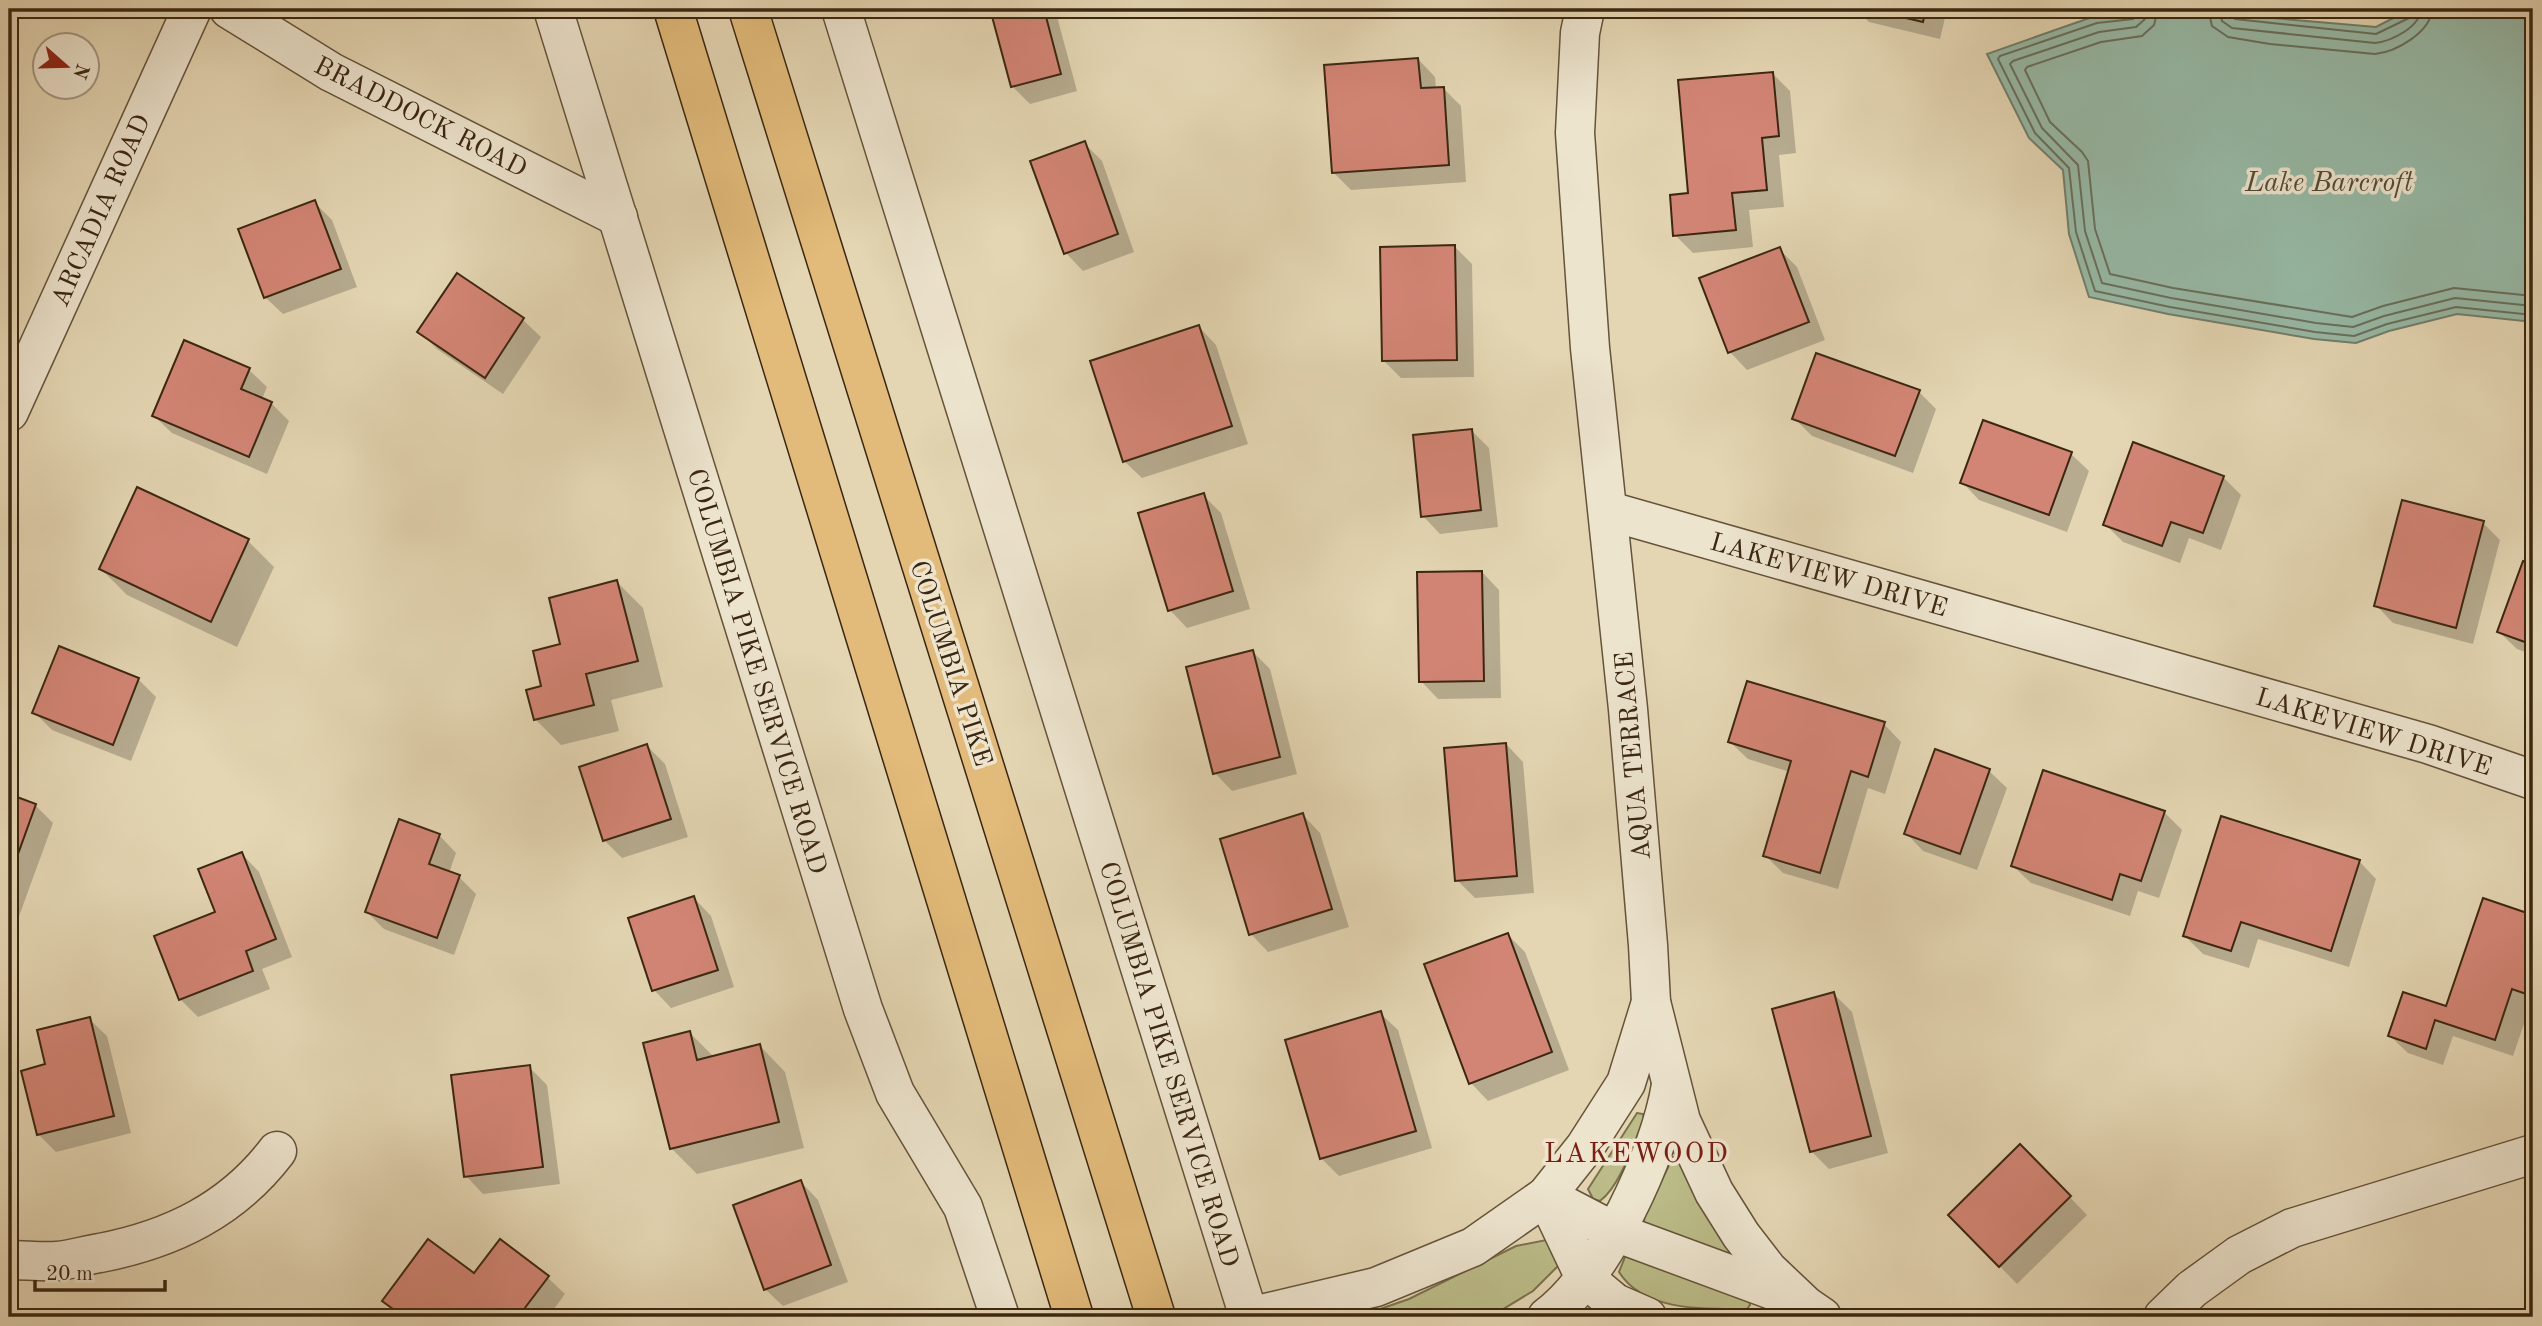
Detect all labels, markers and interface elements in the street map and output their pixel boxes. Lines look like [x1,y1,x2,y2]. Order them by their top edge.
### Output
north arrow [32,32,102,102]
street label: BRADDOCK ROAD [310,53,531,183]
text: N [68,61,91,81]
street label: ARCADIA ROAD [48,111,156,311]
water label: Lake Barcroft [2244,170,2414,198]
street label: COLUMBIA PIKE SERVICE ROAD [682,466,830,878]
street label: LAKEVIEW DRIVE [1707,530,1950,622]
street label: COLUMBIA PIKE [905,558,996,770]
street label: AQUA TERRACE [1612,650,1656,861]
street label: LAKEVIEW DRIVE [2252,685,2495,781]
street label: COLUMBIA PIKE SERVICE ROAD [1094,859,1242,1271]
district label: LAKEWOOD [1544,1141,1730,1169]
scale bar [35,1249,164,1293]
text: 20 m [46,1264,93,1285]

